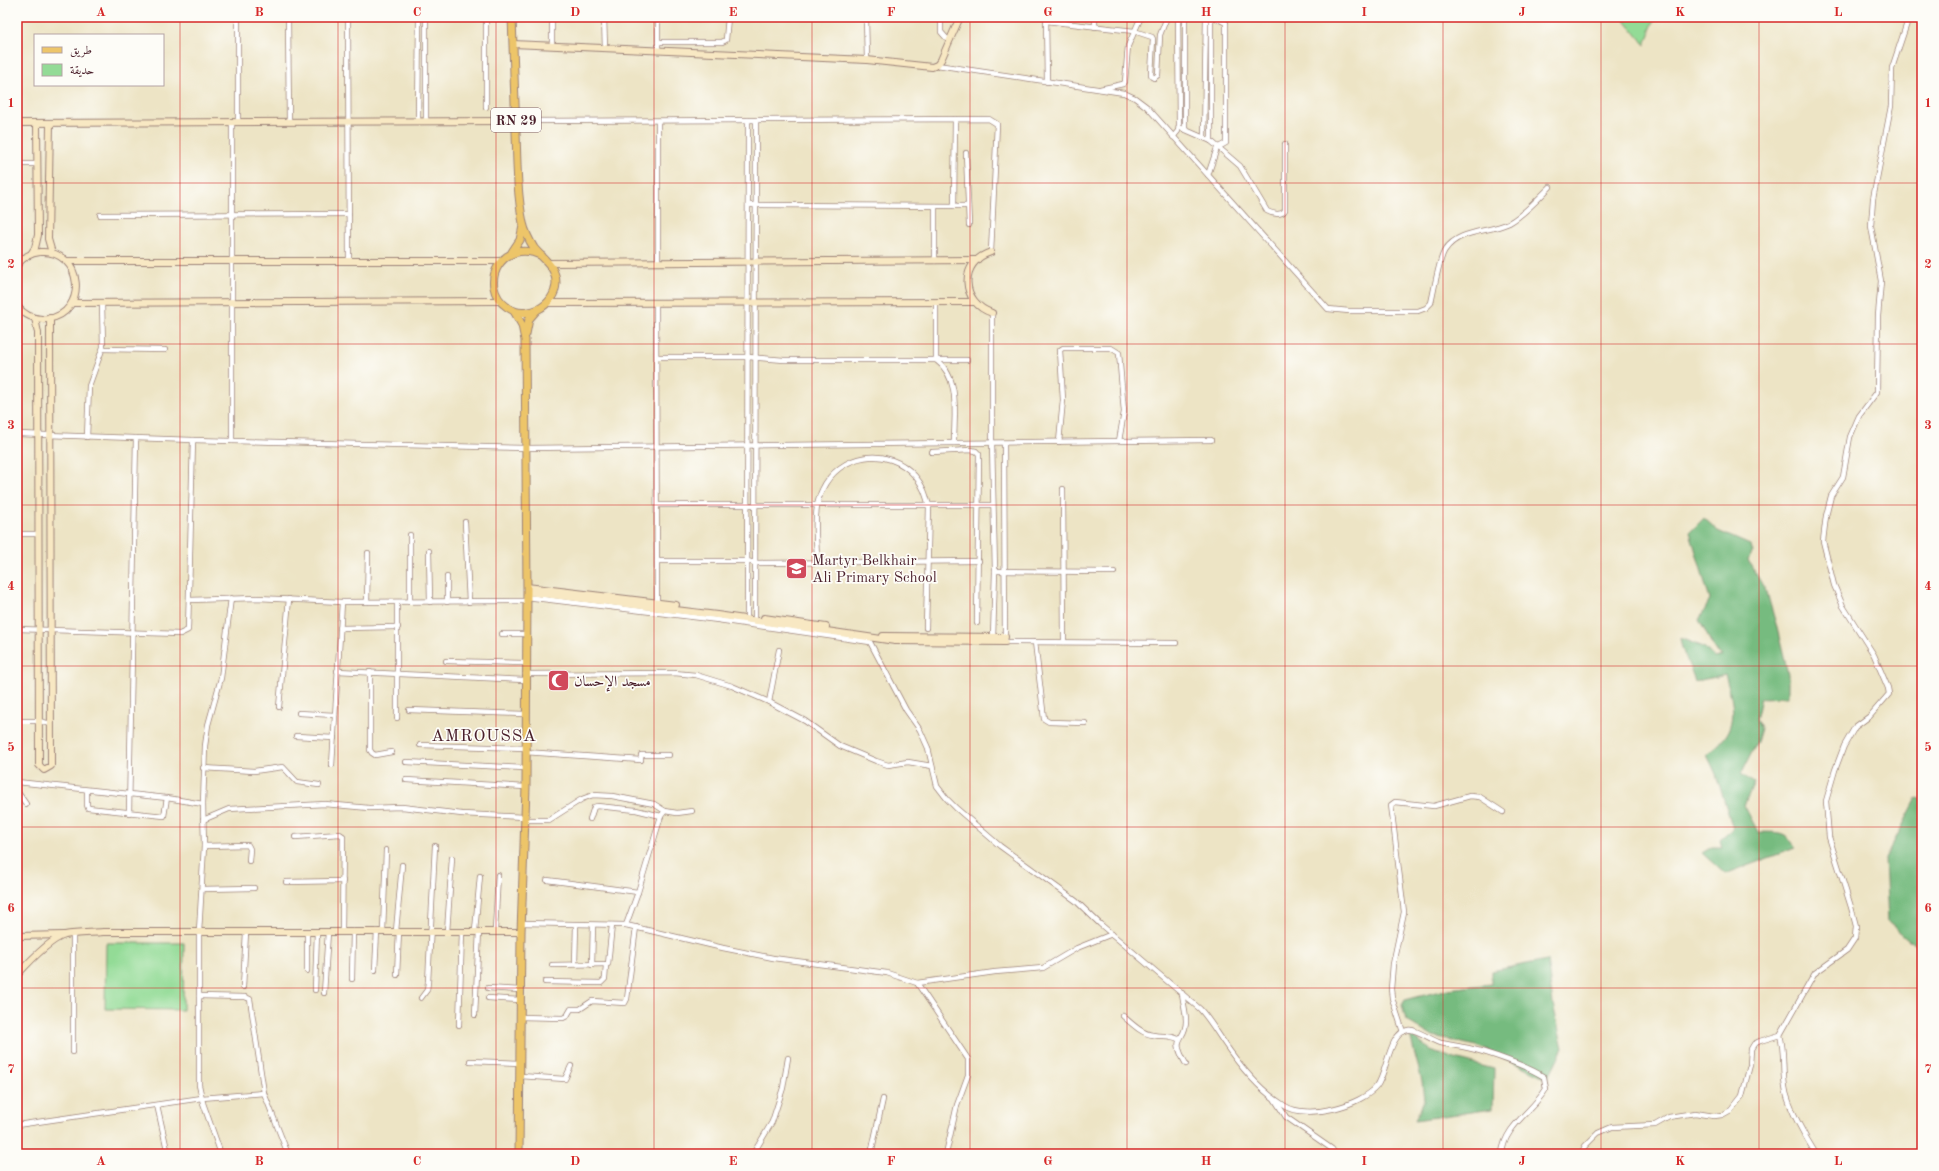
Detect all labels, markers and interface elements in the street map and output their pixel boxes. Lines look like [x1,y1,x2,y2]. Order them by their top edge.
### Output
text: A [96,6,106,19]
text: B [254,6,264,19]
text: C [413,6,421,19]
text: D [570,6,580,19]
text: E [729,6,738,19]
text: F [887,6,896,19]
text: G [1043,6,1053,19]
text: H [1201,6,1212,19]
text: I [1361,6,1367,19]
text: J [1518,6,1526,19]
text: K [1675,6,1685,19]
text: L [1834,6,1843,19]
legend [34,34,164,86]
text: طريق [70,45,92,58]
text: حديقة [70,65,94,78]
text: 1 [7,97,15,110]
text: 1 [1924,97,1932,110]
road number: RN 29 [491,108,541,132]
text: 2 [7,258,15,271]
text: 2 [1924,258,1932,271]
text: 3 [7,419,15,432]
text: 3 [1924,419,1932,432]
place label: Martyr Belkhair Ali Primary School [812,554,937,586]
school or university icon: Martyr Belkhair Ali Primary School [783,556,809,582]
text: 4 [7,580,15,593]
text: 4 [1924,580,1932,593]
mosque icon: مسجد الإحسان [545,668,571,694]
place label: مسجد الإحسان [574,675,651,692]
district label: AMROUSSA [431,728,537,745]
text: 5 [7,741,15,754]
text: 5 [1924,741,1932,754]
text: 6 [7,902,15,915]
text: 6 [1924,902,1932,915]
text: 7 [7,1063,15,1076]
text: 7 [1924,1063,1932,1076]
text: A [96,1155,106,1168]
text: B [254,1155,264,1168]
text: C [413,1155,421,1168]
text: D [570,1155,580,1168]
text: E [729,1155,738,1168]
text: F [887,1155,896,1168]
text: G [1043,1155,1053,1168]
text: H [1201,1155,1212,1168]
text: I [1361,1155,1367,1168]
text: J [1518,1155,1526,1168]
text: K [1675,1155,1685,1168]
text: L [1834,1155,1843,1168]

